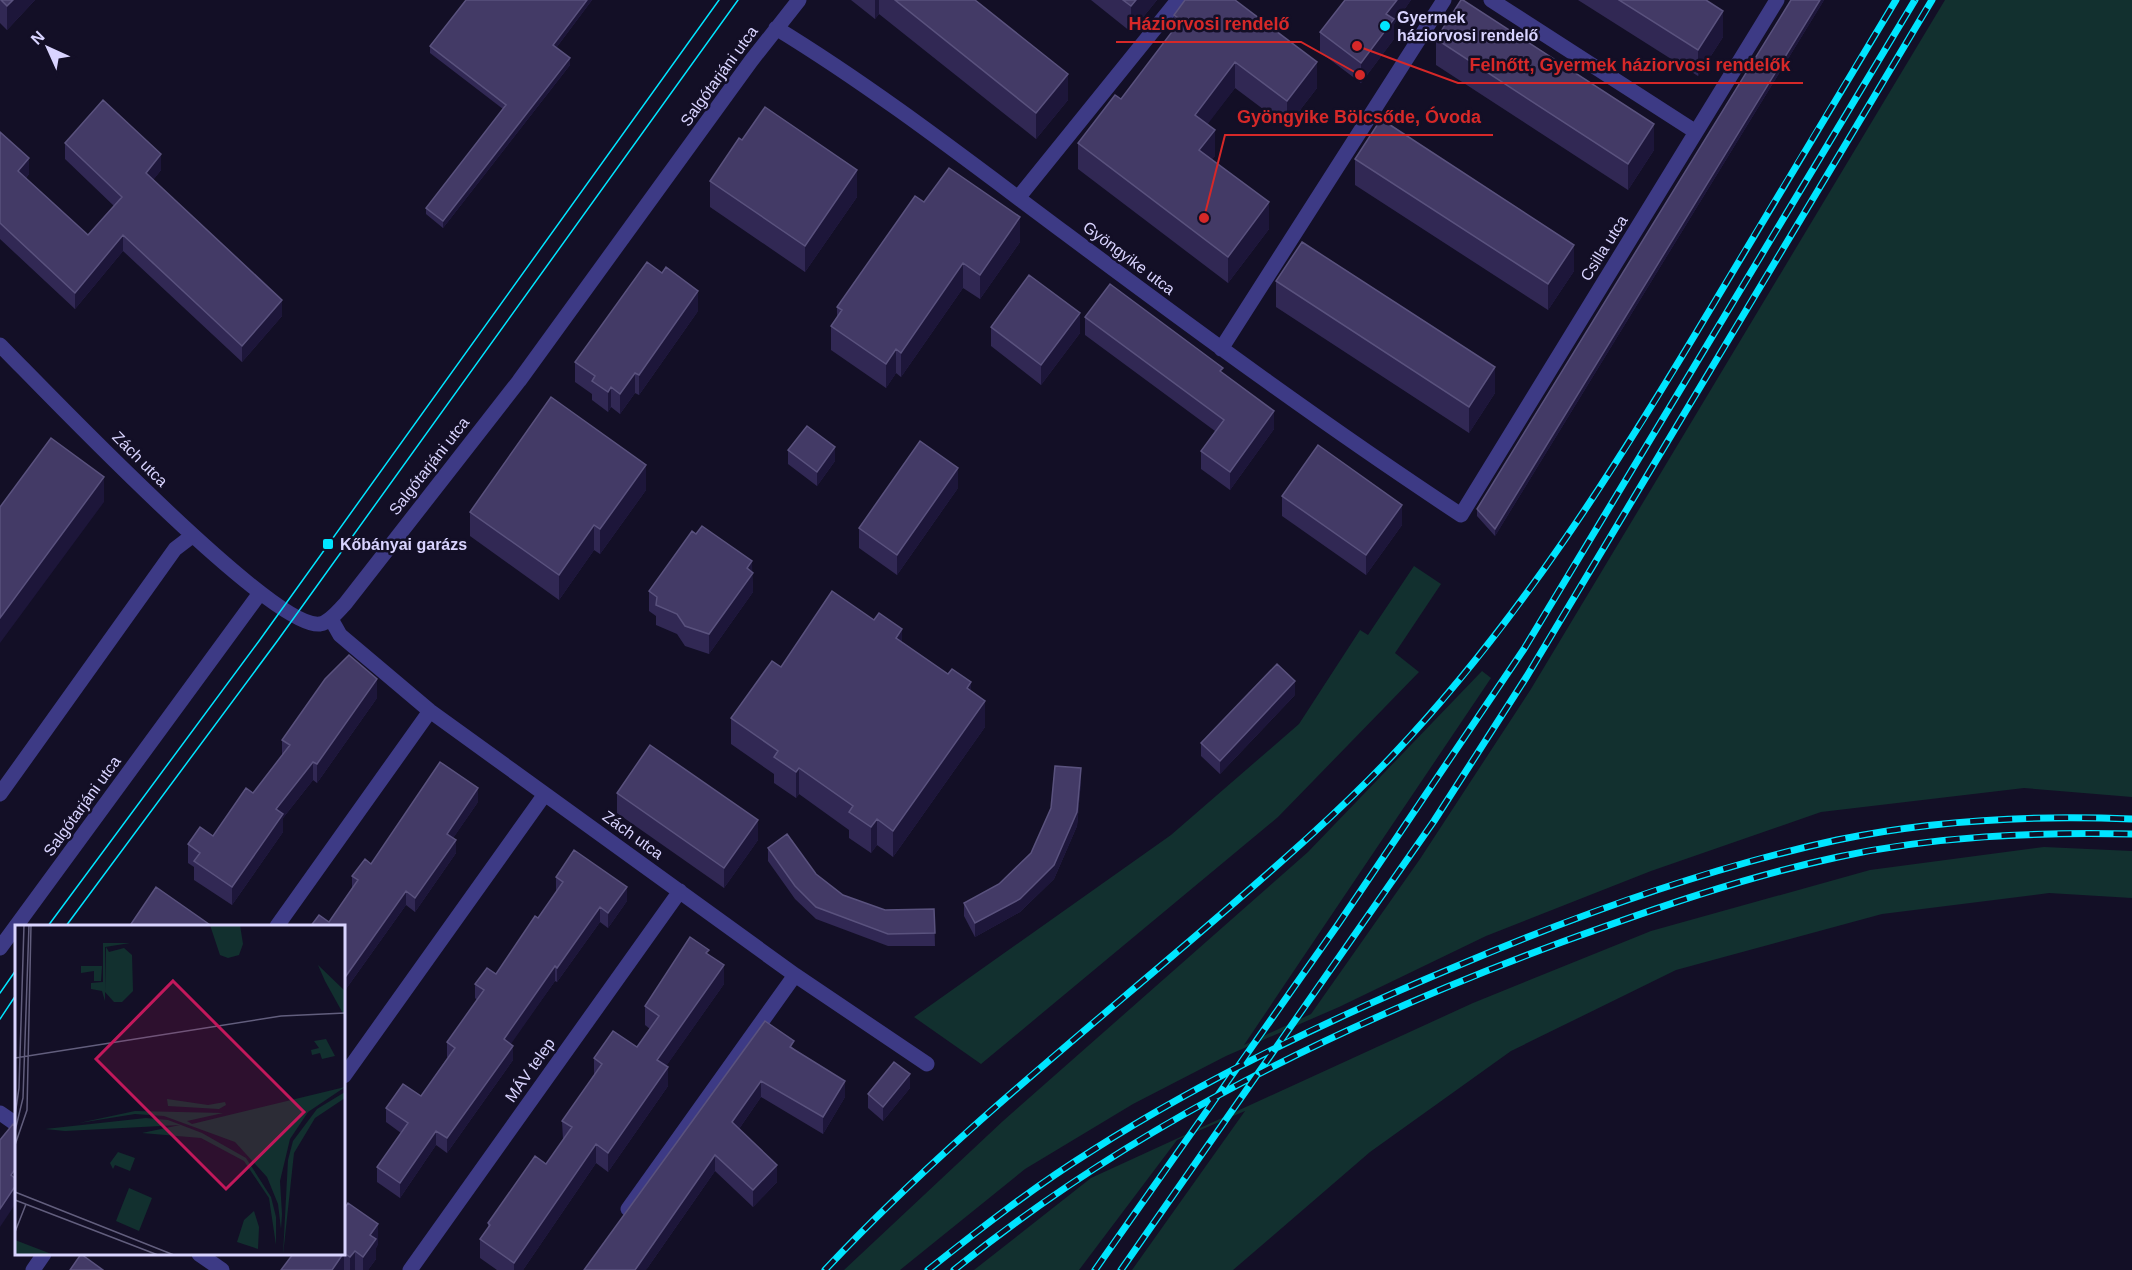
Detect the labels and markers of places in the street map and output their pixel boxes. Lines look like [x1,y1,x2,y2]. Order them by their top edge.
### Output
callout: Háziorvosi rendelő [1116,6,1301,42]
place label: Gyermek háziorvosi rendelő [1397,9,1539,44]
marker: Gyermek háziorvosi rendelő [1378,19,1392,33]
callout: Felnőtt, Gyermek háziorvosi rendelők [1458,47,1803,83]
callout: Gyöngyike Bölcsőde, Óvoda [1225,99,1493,135]
place label: Kőbányai garázs [340,536,467,553]
marker: Kőbányai garázs [321,537,335,551]

